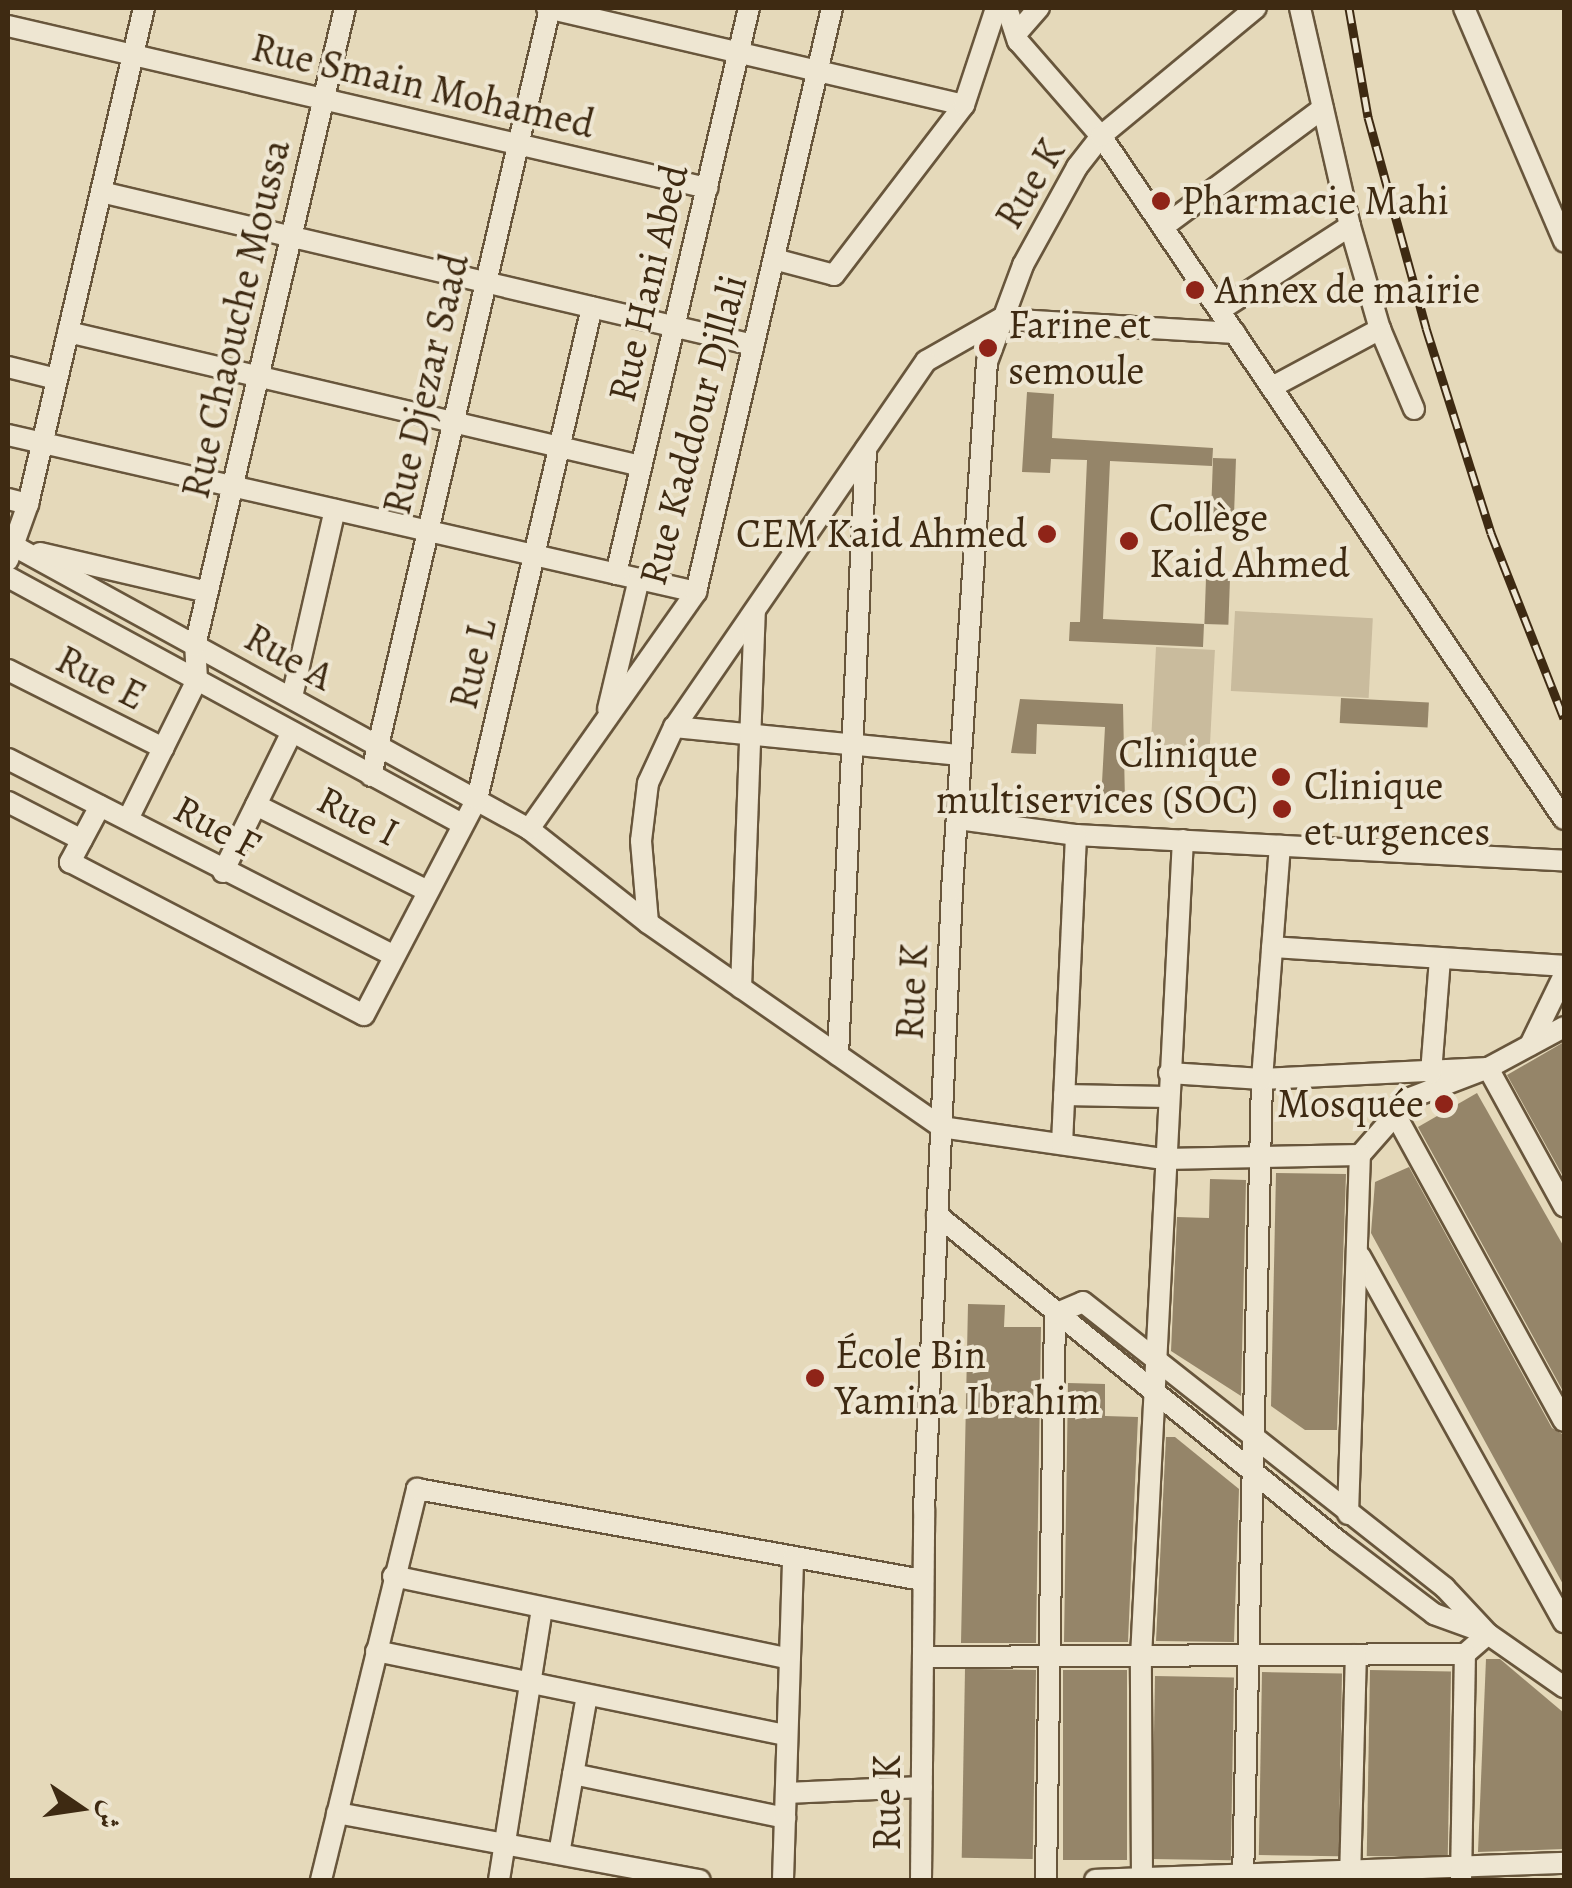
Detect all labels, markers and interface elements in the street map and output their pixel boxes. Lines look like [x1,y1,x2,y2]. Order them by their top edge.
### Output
street label: Rue Smain Mohamed [247,23,599,149]
street label: Rue K [985,131,1075,237]
street label: Rue Chaouche Moussa [171,135,301,503]
street label: Rue Hani Abed [597,160,699,406]
place label: Pharmacie Mahi [1181,177,1449,225]
marker: Pharmacie Mahi [1150,190,1172,212]
street label: Rue Djezar Saad [373,249,479,519]
place label: Annex de mairie [1215,266,1480,314]
street label: Rue Kaddour Djllali [629,270,757,590]
marker: Annex de mairie [1184,279,1206,301]
place label: Farine et semoule [1008,301,1151,395]
marker: Farine et semoule [977,337,999,359]
place label: Collège Kaid Ahmed [1149,494,1350,588]
place label: CEM Kaid Ahmed [736,510,1027,558]
marker: CEM Kaid Ahmed [1036,523,1058,545]
marker: Collège Kaid Ahmed [1118,530,1140,552]
street label: Rue A [236,613,342,701]
street label: Rue L [439,614,507,714]
street label: Rue E [48,635,154,721]
place label: Clinique multiservices (SOC) [936,730,1258,824]
place label: Clinique et urgences [1304,762,1490,856]
marker: Clinique multiservices (SOC) [1268,764,1294,790]
street label: Rue I [309,775,407,857]
street label: Rue F [165,784,269,870]
marker: Clinique et urgences [1269,796,1295,822]
street label: Rue K [886,943,938,1041]
place label: Mosquée [1277,1080,1424,1128]
marker: Mosquée [1433,1093,1455,1115]
place label: École Bin Yamina Ibrahim [835,1331,1100,1425]
marker: École Bin Yamina Ibrahim [804,1367,826,1389]
street label: Rue K [863,1755,911,1851]
north arrow [30,1758,130,1858]
text: ش [88,1797,131,1833]

